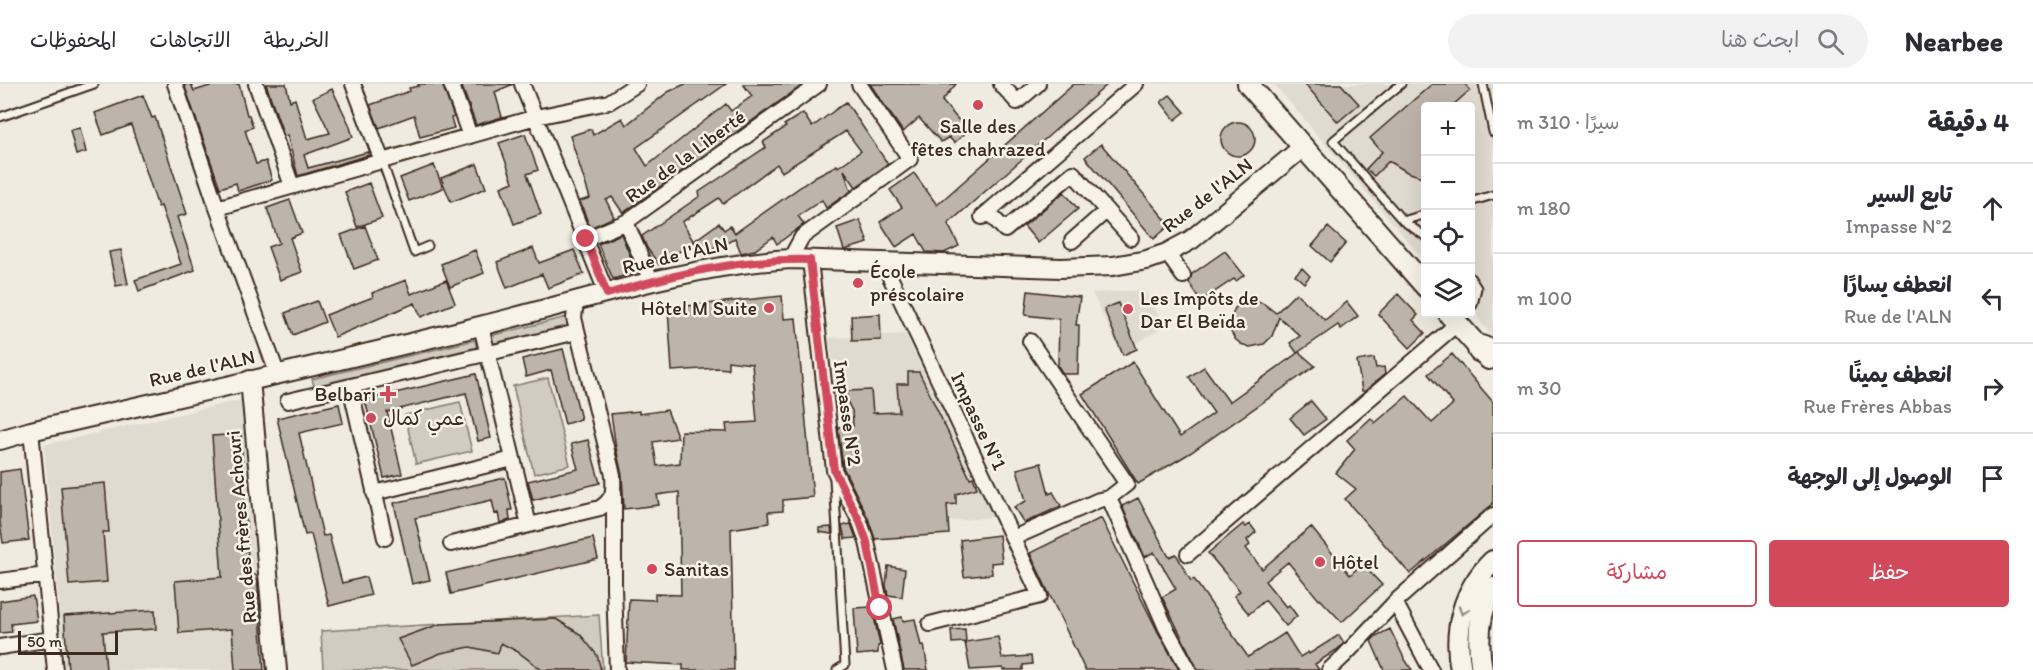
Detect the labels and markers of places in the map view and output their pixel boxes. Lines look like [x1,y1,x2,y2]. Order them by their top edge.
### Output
marker: Salle des fêtes chahrazed [971,98,985,112]
place label: Salle des fêtes chahrazed [910,114,1046,161]
place label: École préscolaire [870,259,964,306]
marker: École préscolaire [851,276,865,290]
place label: Les Impôts de Dar El Beïda [1140,286,1259,333]
place label: Hôtel M Suite [641,296,757,320]
marker: Hôtel M Suite [762,301,776,315]
marker: Les Impôts de Dar El Beïda [1121,302,1135,316]
place label: Belbari [315,382,376,406]
marker: Belbari [381,387,395,401]
place label: عمي كمال [383,406,464,436]
marker: عمي كمال [364,411,378,425]
place label: Hôtel [1332,550,1379,574]
marker: Hôtel [1313,555,1327,569]
place label: Sanitas [664,557,729,581]
marker: Sanitas [645,562,659,576]

